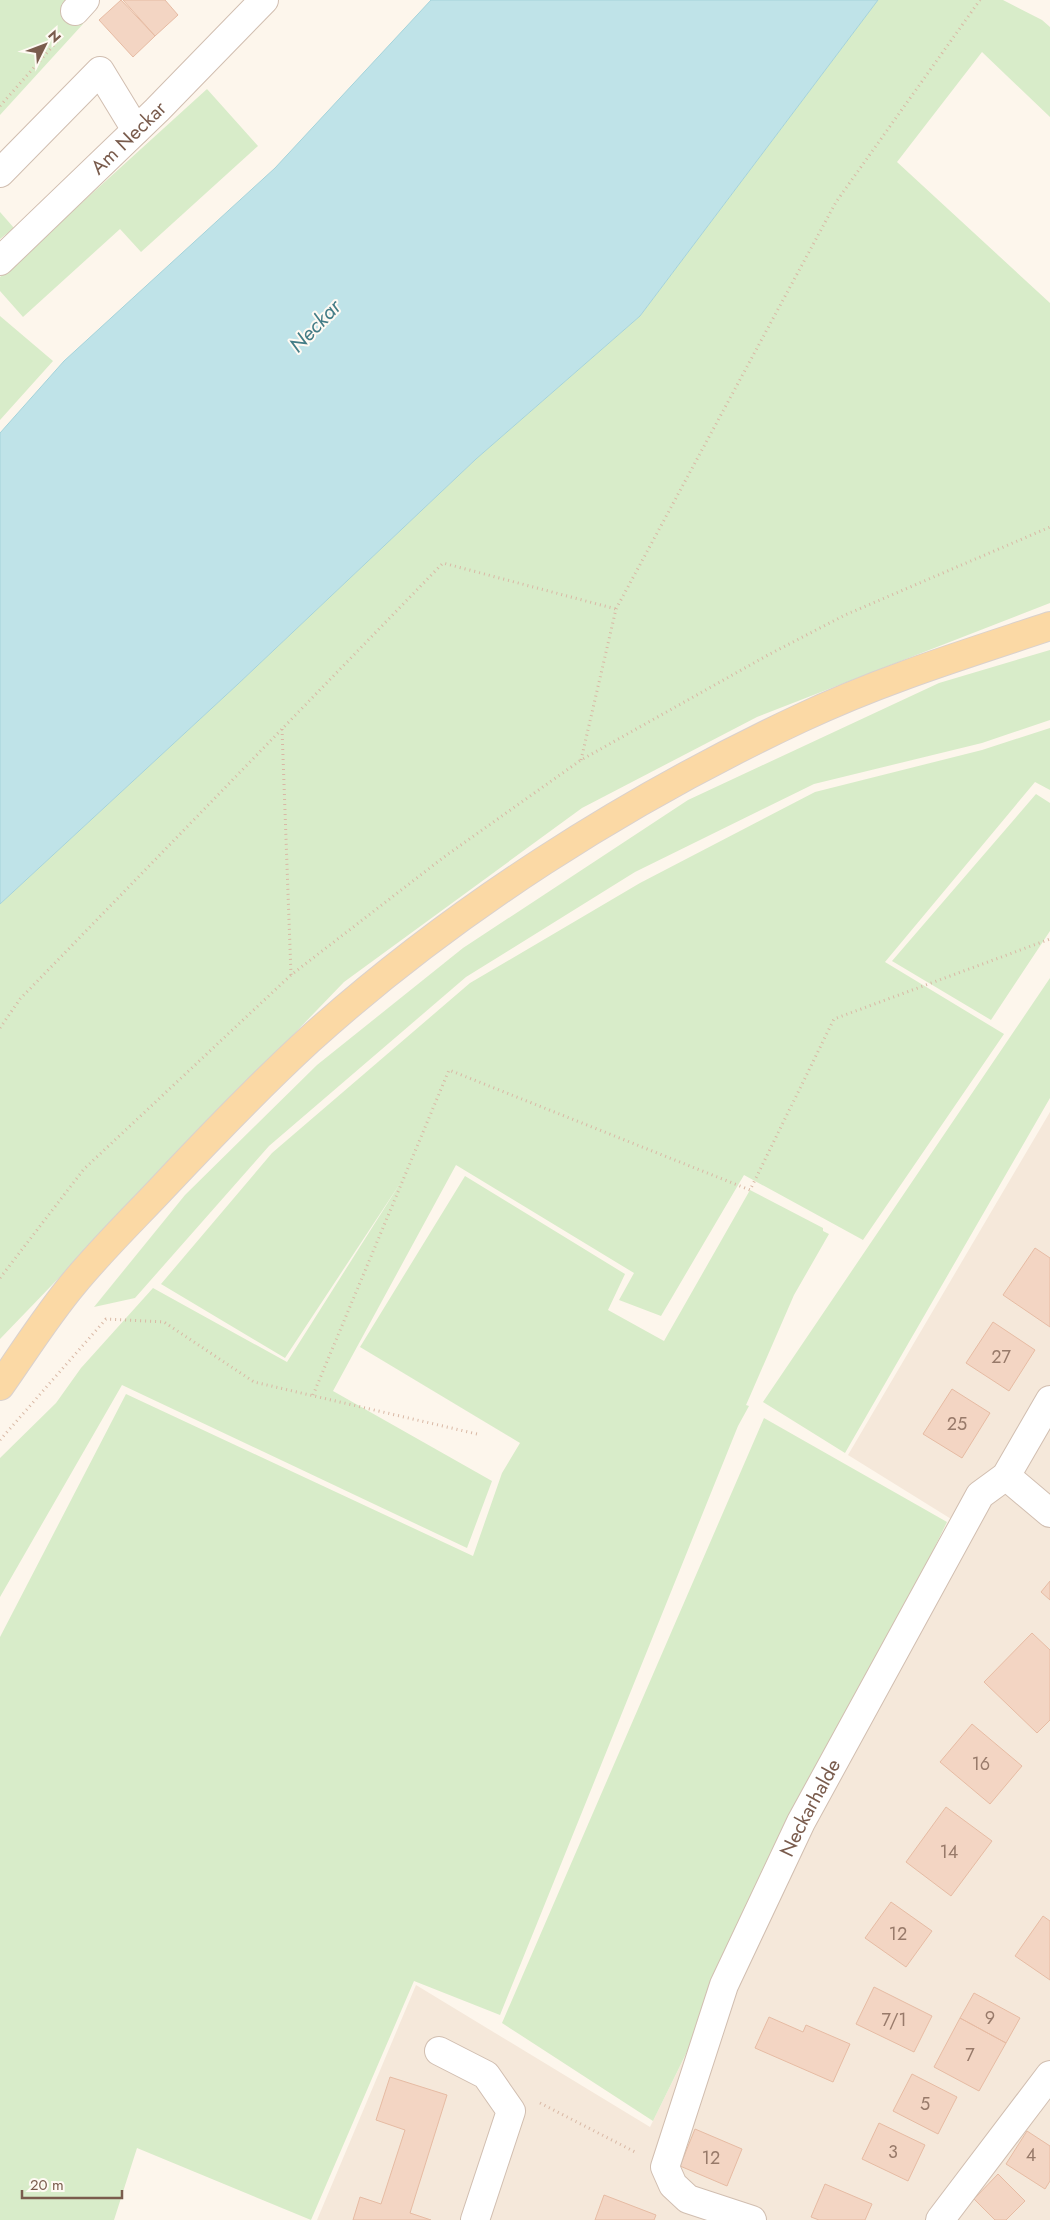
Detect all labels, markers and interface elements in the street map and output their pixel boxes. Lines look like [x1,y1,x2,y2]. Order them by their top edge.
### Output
north arrow [20,20,70,70]
text: N [44,25,66,47]
street label: Am Neckar [84,94,173,181]
water label: Neckar [282,292,349,359]
house number: 27 [991,1344,1011,1370]
house number: 25 [947,1411,967,1437]
house number: 16 [972,1751,990,1777]
street label: Neckarhalde [772,1753,848,1861]
house number: 14 [940,1839,958,1865]
house number: 12 [889,1921,907,1947]
house number: 9 [985,2005,995,2031]
house number: 7/1 [881,2007,907,2033]
house number: 7 [965,2042,975,2068]
house number: 5 [920,2091,930,2117]
house number: 3 [888,2139,898,2165]
house number: 4 [1026,2142,1036,2168]
house number: 12 [702,2145,720,2171]
scale bar [22,2168,122,2200]
text: 20 m [30,2174,64,2196]

